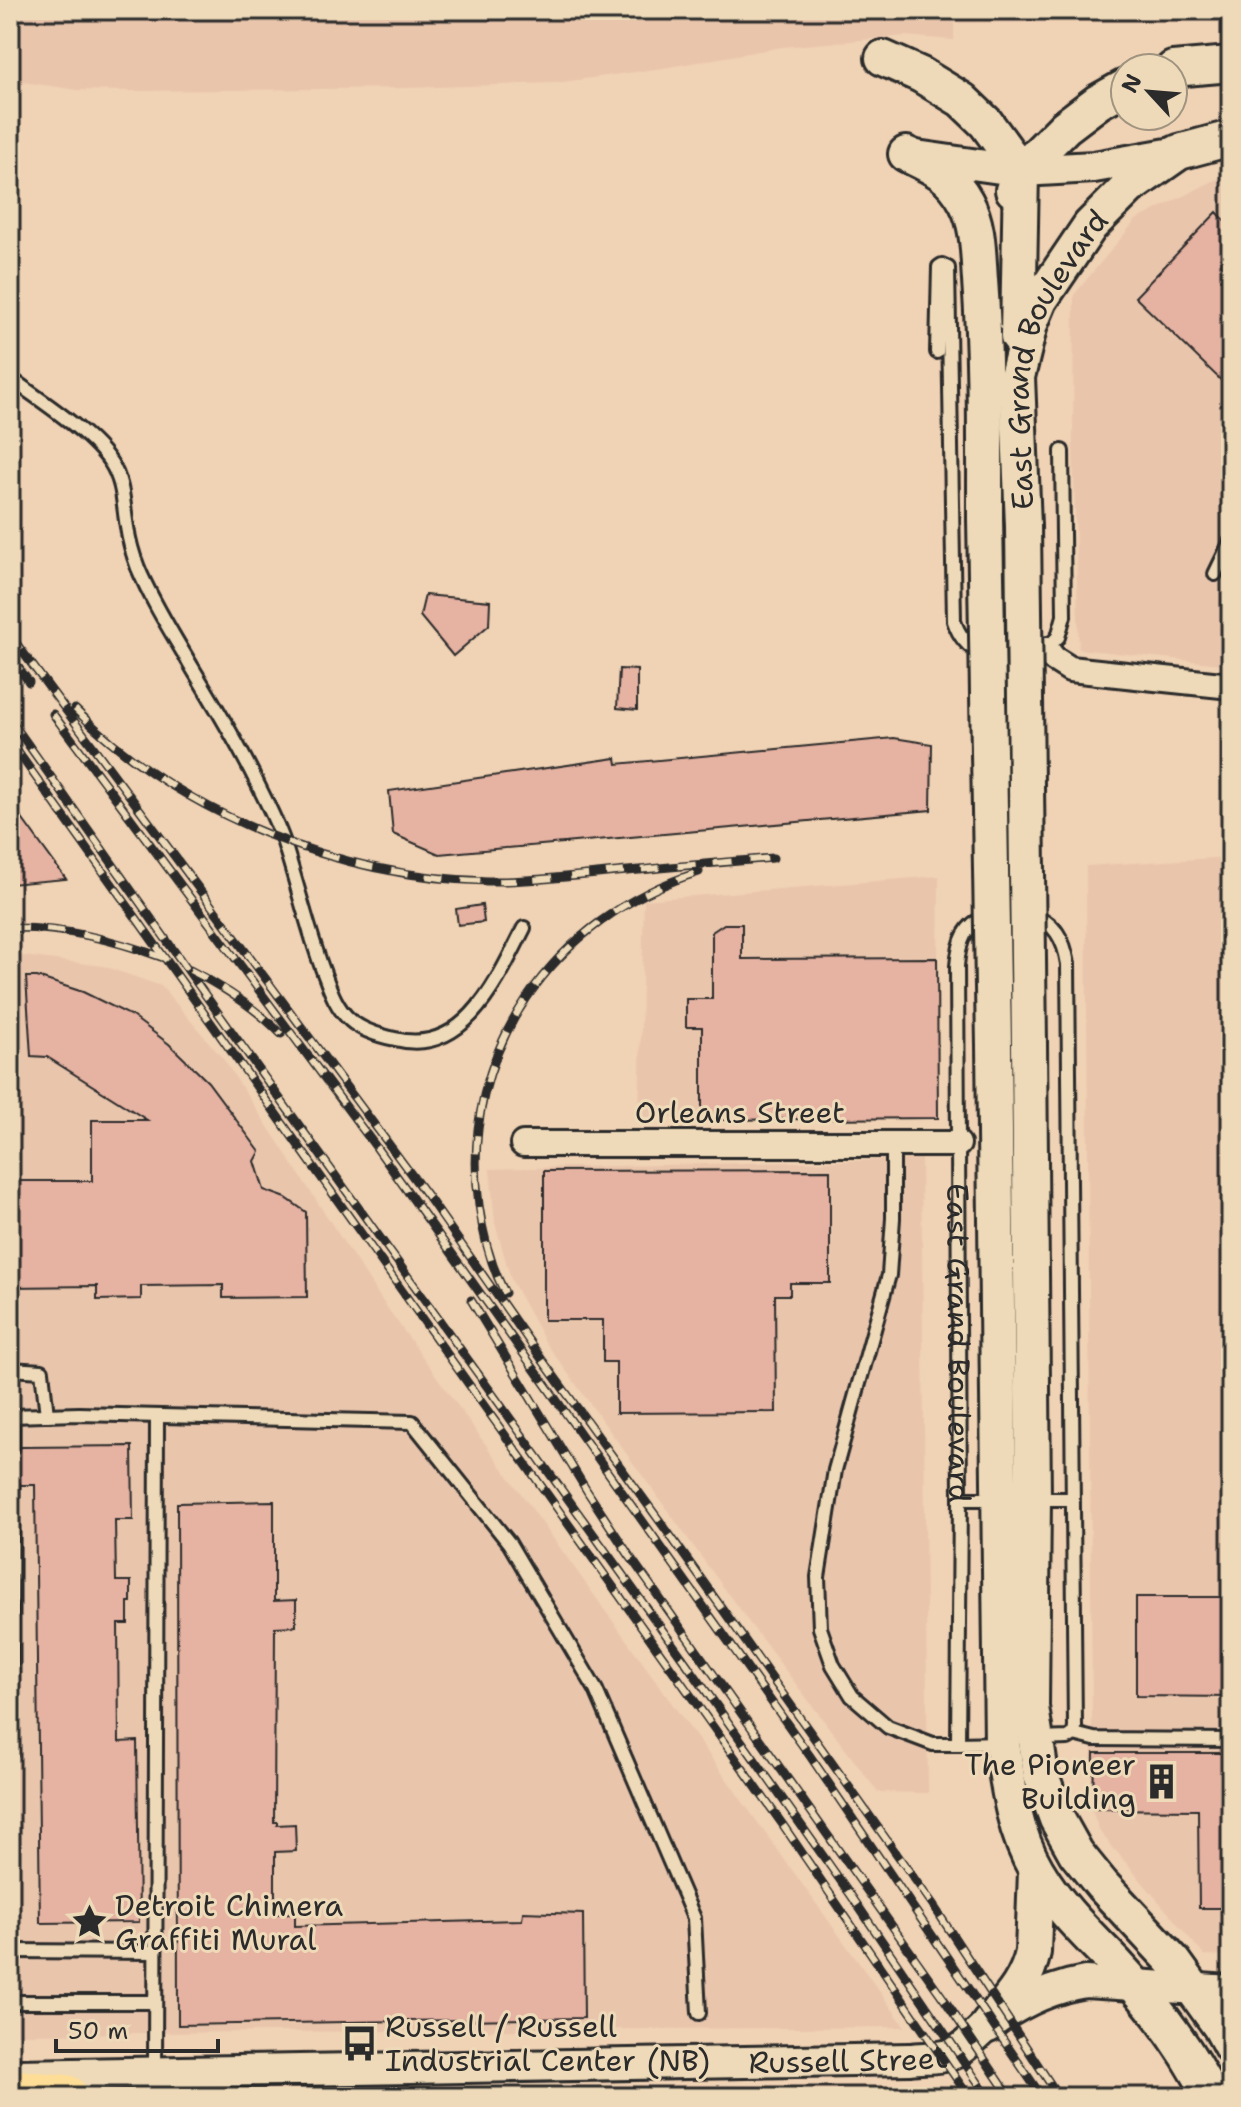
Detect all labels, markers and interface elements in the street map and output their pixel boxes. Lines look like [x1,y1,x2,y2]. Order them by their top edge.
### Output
north arrow [1109,52,1189,132]
text: N [1115,69,1148,98]
street label: East Grand Boulevard [996,200,1116,511]
street label: Orleans Street [635,1092,845,1133]
street label: East Grand Boulevard [938,1183,981,1503]
place label: The Pioneer Building [964,1744,1136,1819]
building icon: The Pioneer Building [1143,1762,1181,1800]
place label: Detroit Chimera Graffiti Mural [115,1885,343,1960]
place icon: Detroit Chimera Graffiti Mural [70,1903,108,1941]
scale bar [56,2003,218,2053]
place label: Russell / Russell Industrial Center (NB) [385,2006,710,2081]
text: 50 m [68,2015,128,2047]
bus stop icon: Russell / Russell Industrial Center (NB) [340,2024,378,2062]
street label: Russell Street [748,2036,950,2082]

